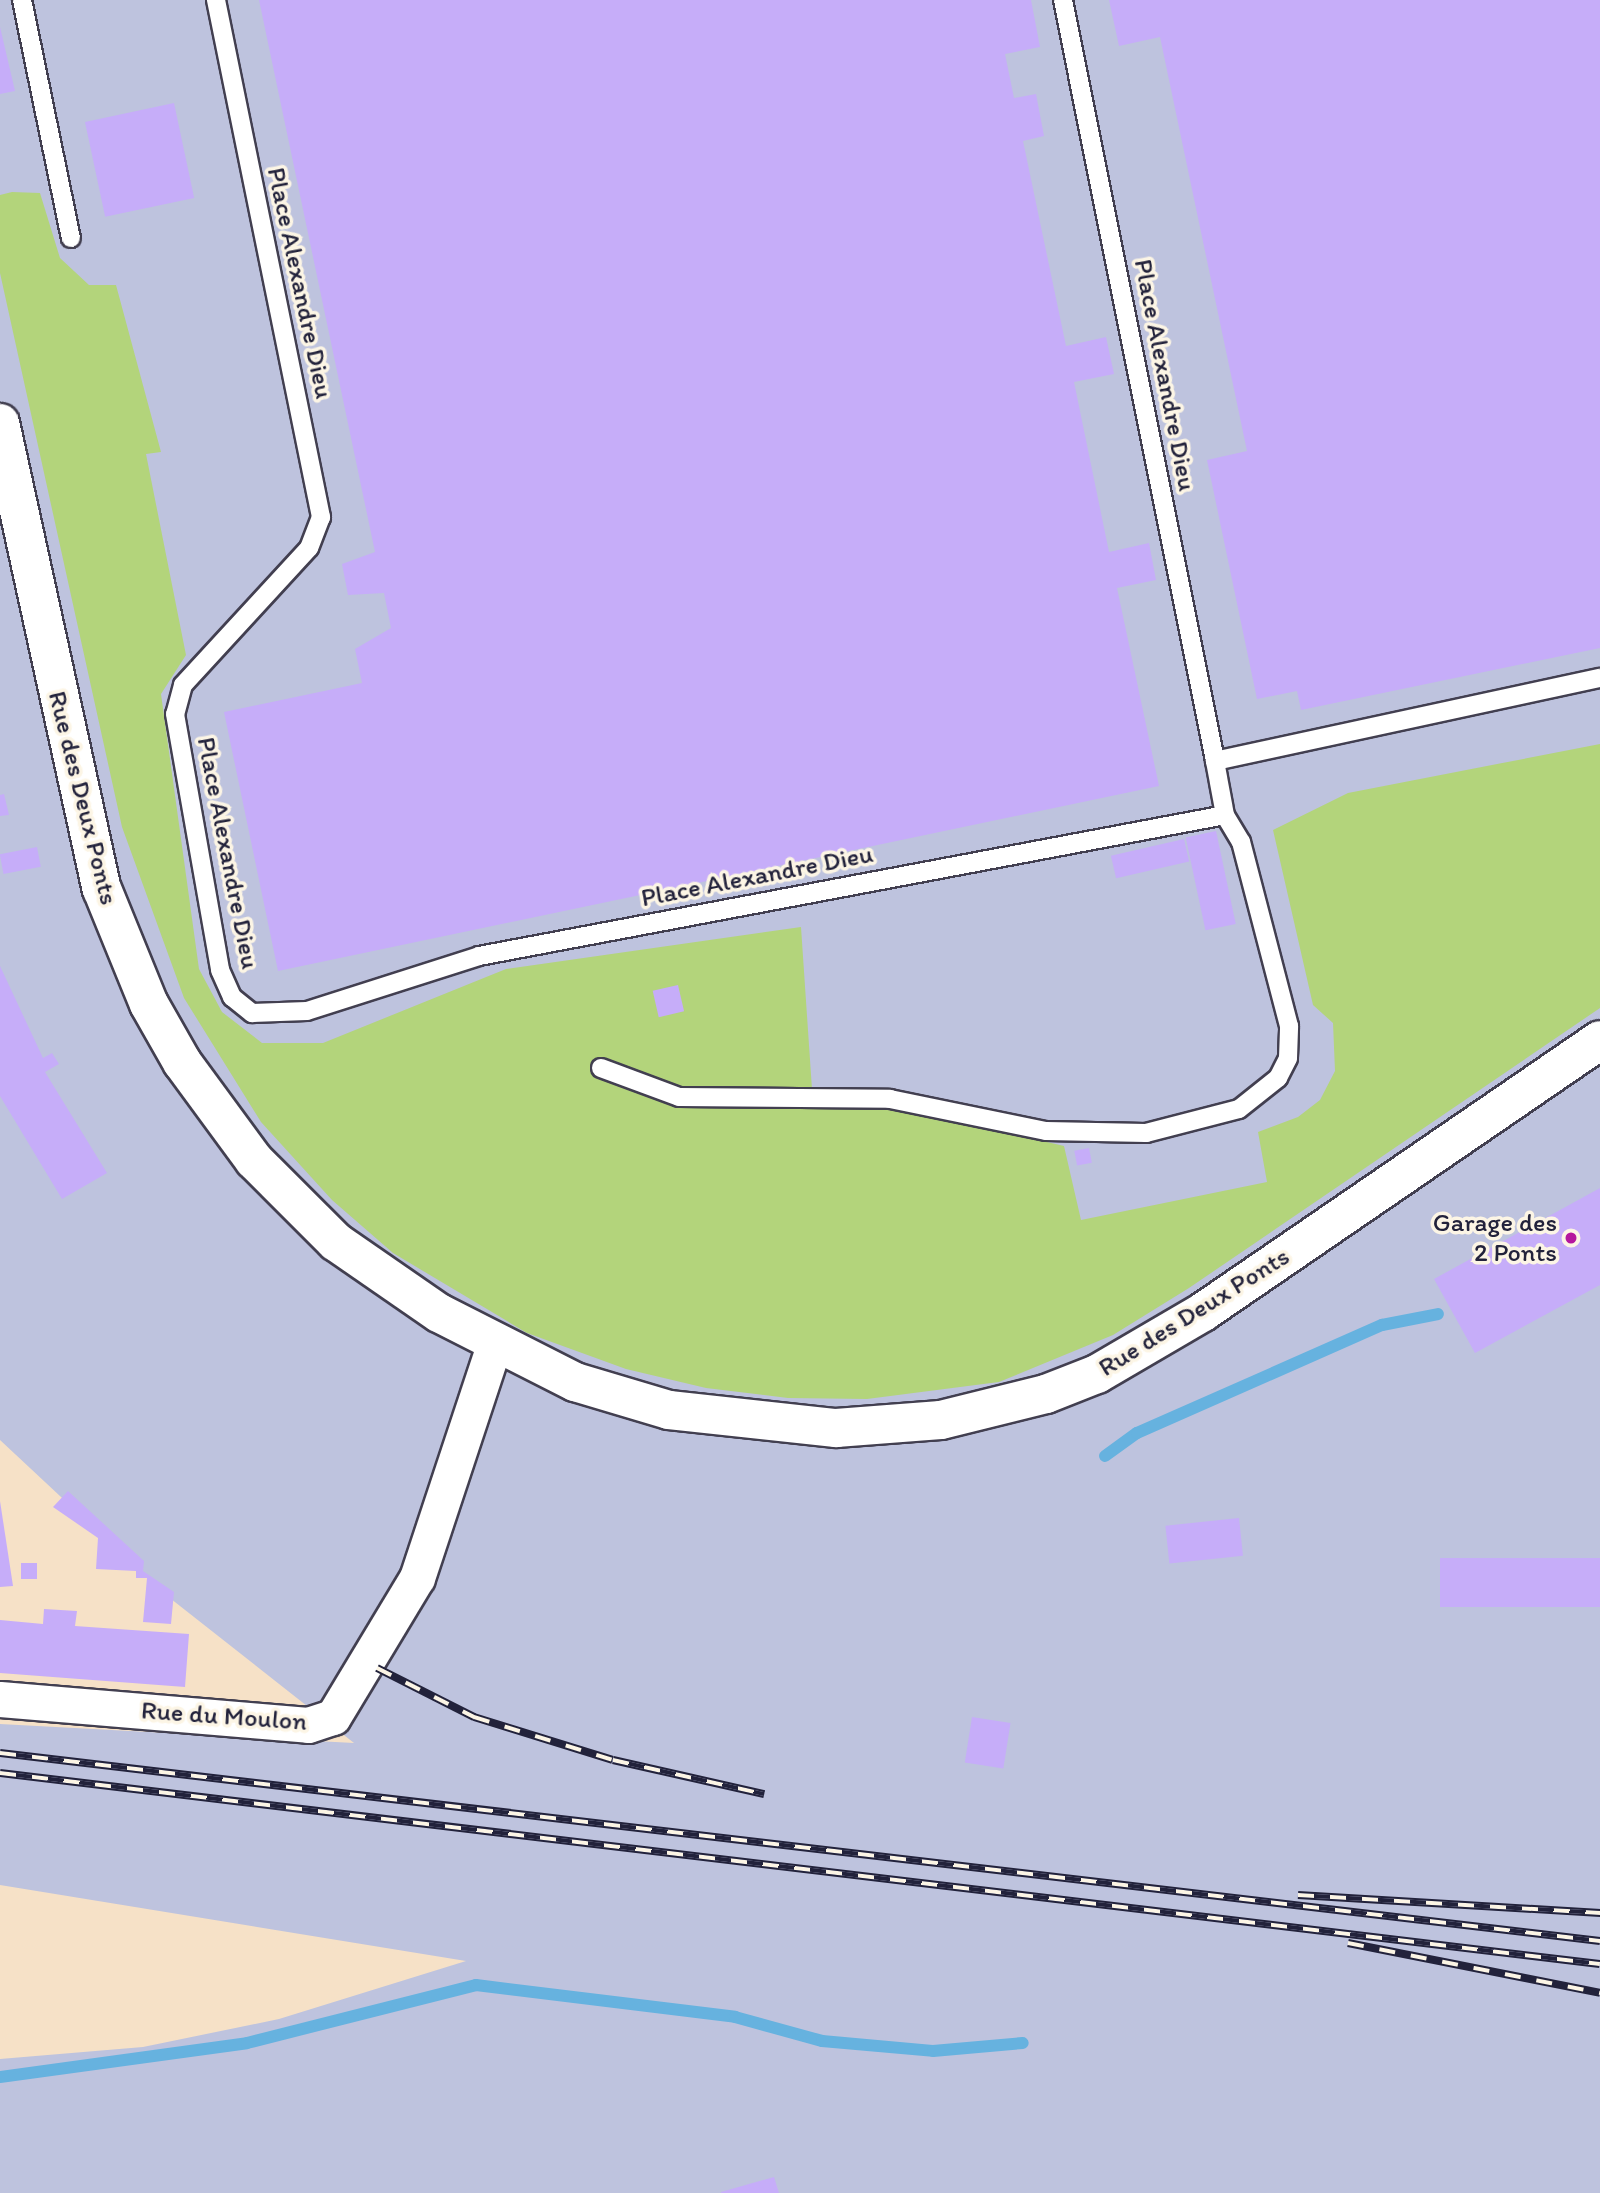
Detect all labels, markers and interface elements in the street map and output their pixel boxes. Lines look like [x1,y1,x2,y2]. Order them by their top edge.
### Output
street label: Place Alexandre Dieu [260,165,340,401]
street label: Place Alexandre Dieu [1127,257,1203,493]
street label: Rue des Deux Ponts [41,688,125,908]
street label: Place Alexandre Dieu [190,735,266,971]
street label: Place Alexandre Dieu [639,838,875,914]
place label: Garage des 2 Ponts [1433,1207,1557,1268]
marker: Garage des 2 Ponts [1563,1230,1579,1246]
street label: Rue des Deux Ponts [1093,1241,1295,1383]
street label: Rue du Moulon [140,1695,308,1737]

